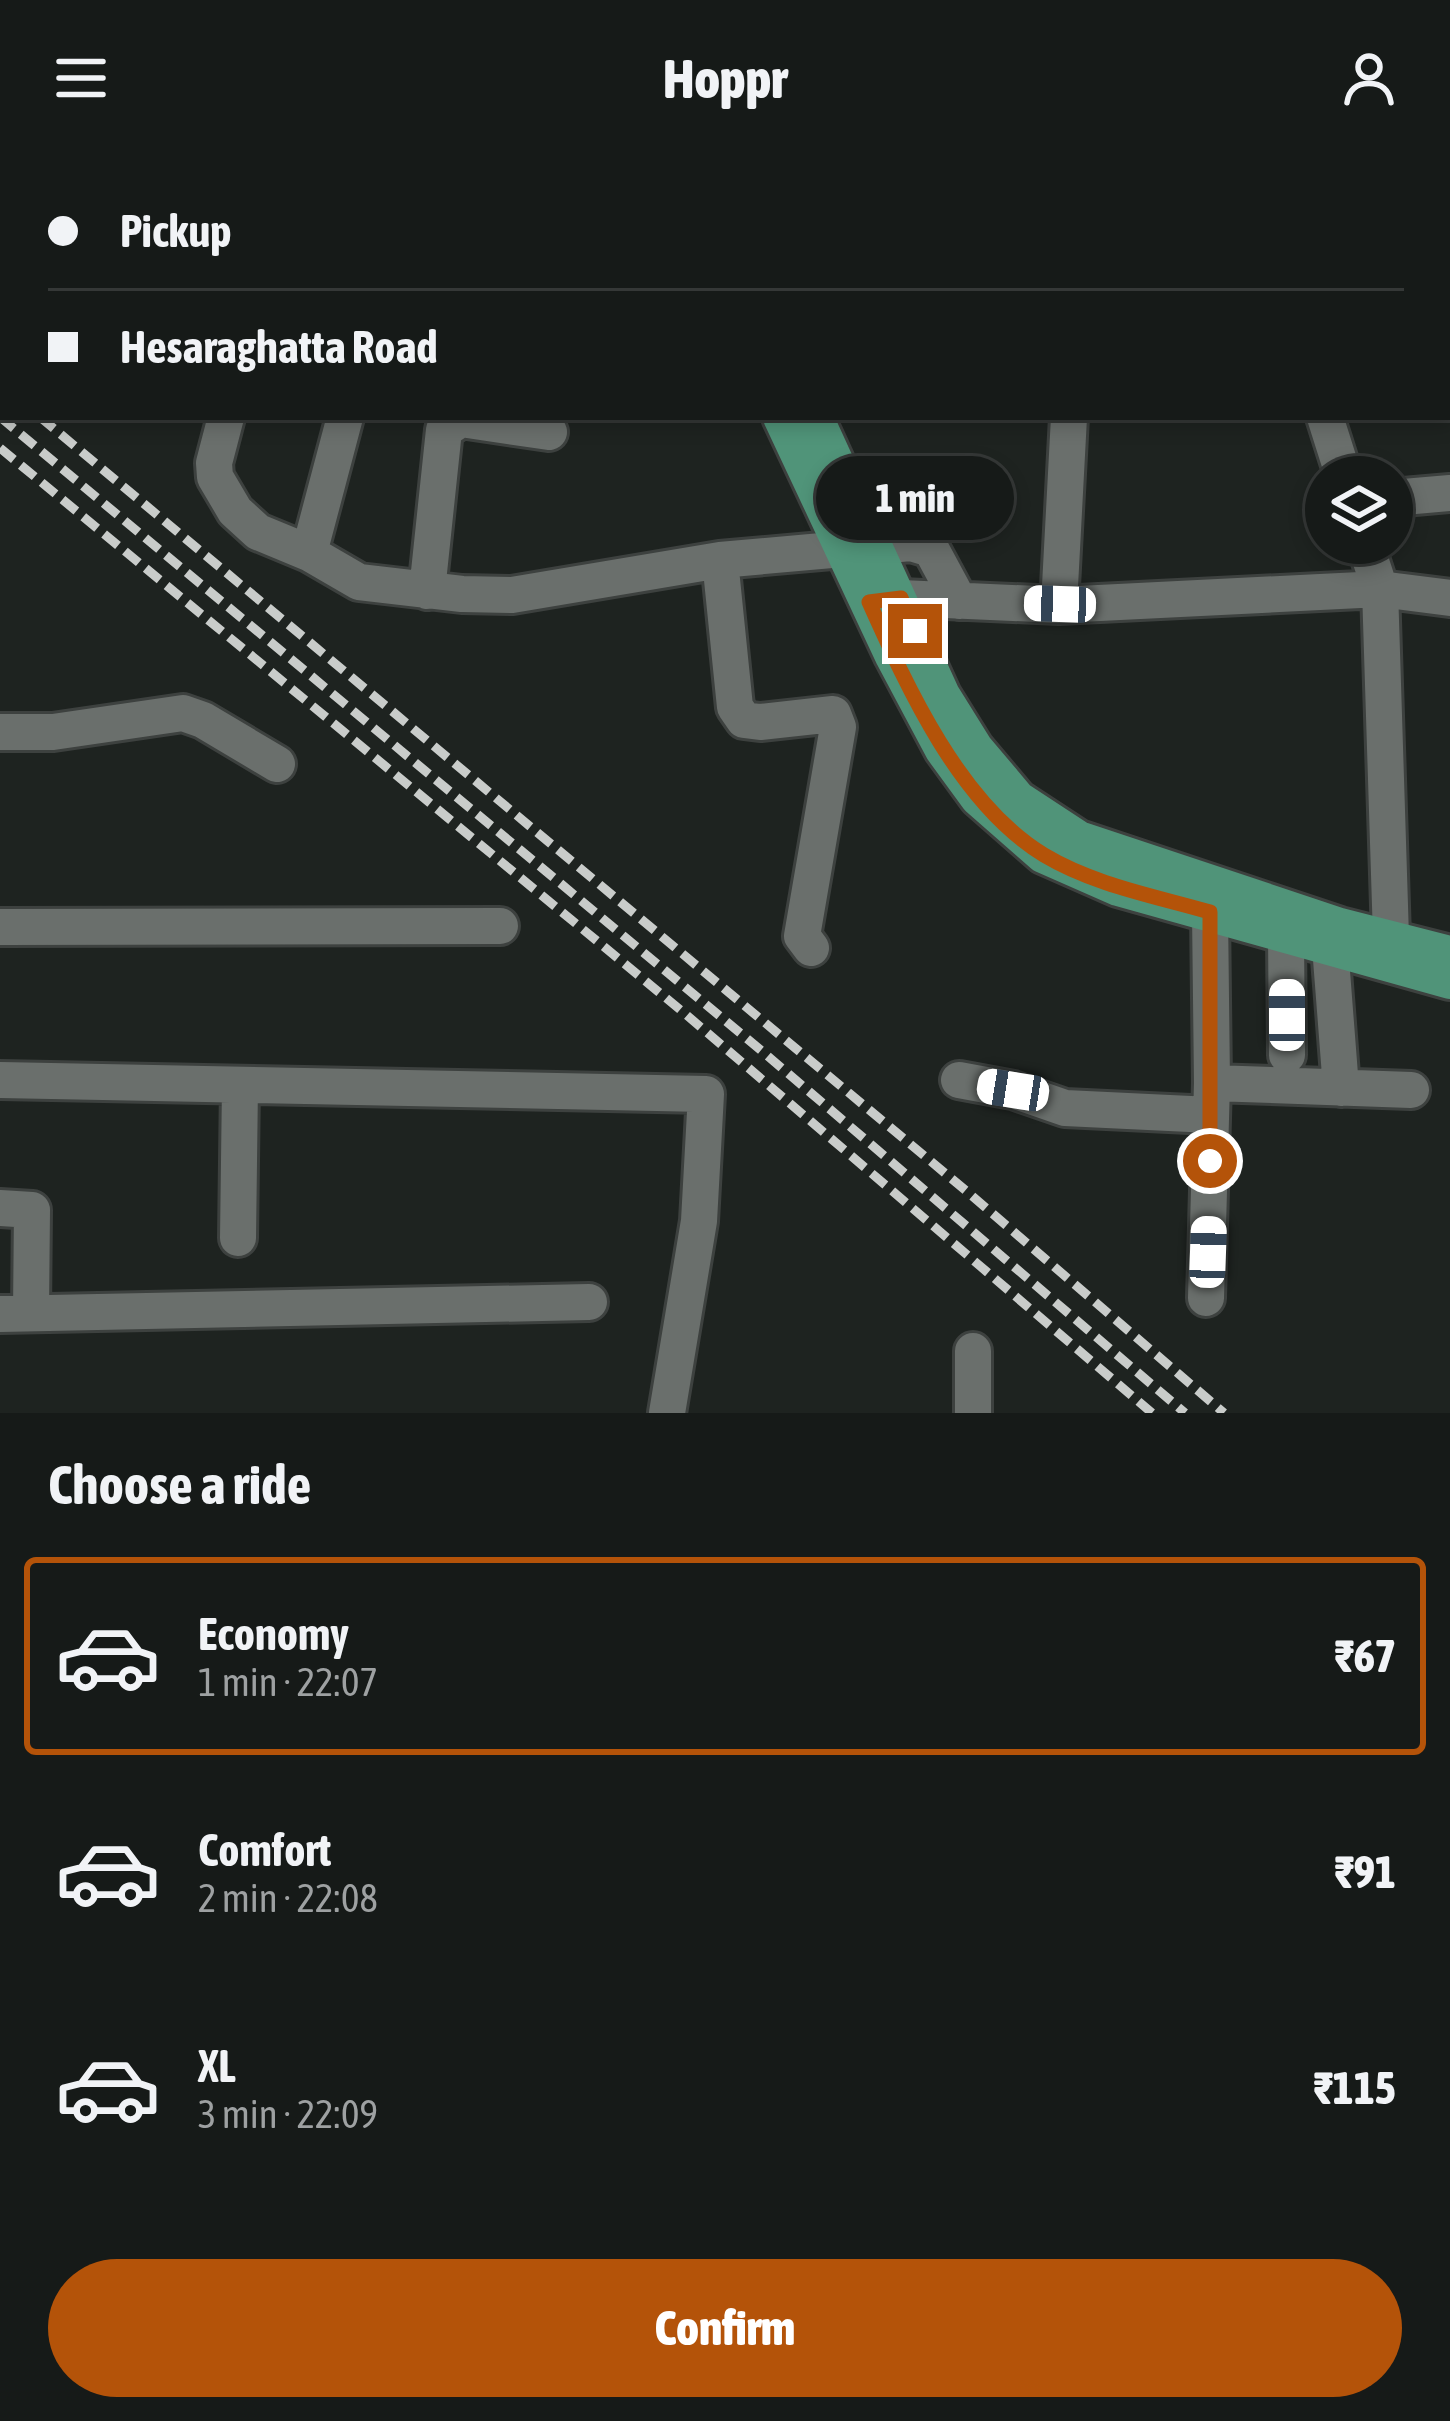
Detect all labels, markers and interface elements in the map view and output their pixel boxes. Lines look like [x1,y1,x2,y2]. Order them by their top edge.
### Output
icon: menu [48,45,114,111]
icon: person [1336,45,1402,111]
text: Hoppr [663,48,787,109]
text: Pickup [120,205,231,257]
text: Hesaraghatta Road [120,321,438,373]
map controls [1305,456,1413,564]
button: layers [1305,456,1413,564]
callout: 1 min [816,457,1014,541]
text: 1 min [875,476,955,520]
car [1023,585,1097,623]
route end [888,604,942,658]
car [1269,979,1305,1051]
car [975,1067,1051,1113]
route start [1183,1134,1237,1188]
car [1189,1215,1227,1289]
text: Choose a ride [48,1454,311,1515]
icon: car [54,1602,162,1710]
text: Economy [198,1608,349,1660]
text: ₹67 [1334,1630,1396,1682]
text: 1 min · 22:07 [198,1660,378,1704]
icon: car [54,1818,162,1926]
text: Comfort [198,1824,331,1876]
text: ₹91 [1334,1846,1396,1898]
text: 2 min · 22:08 [198,1876,378,1920]
icon: car [54,2034,162,2142]
text: XL [198,2040,236,2092]
text: ₹115 [1313,2062,1396,2114]
text: 3 min · 22:09 [198,2092,378,2136]
button: Confirm [48,2259,1402,2397]

